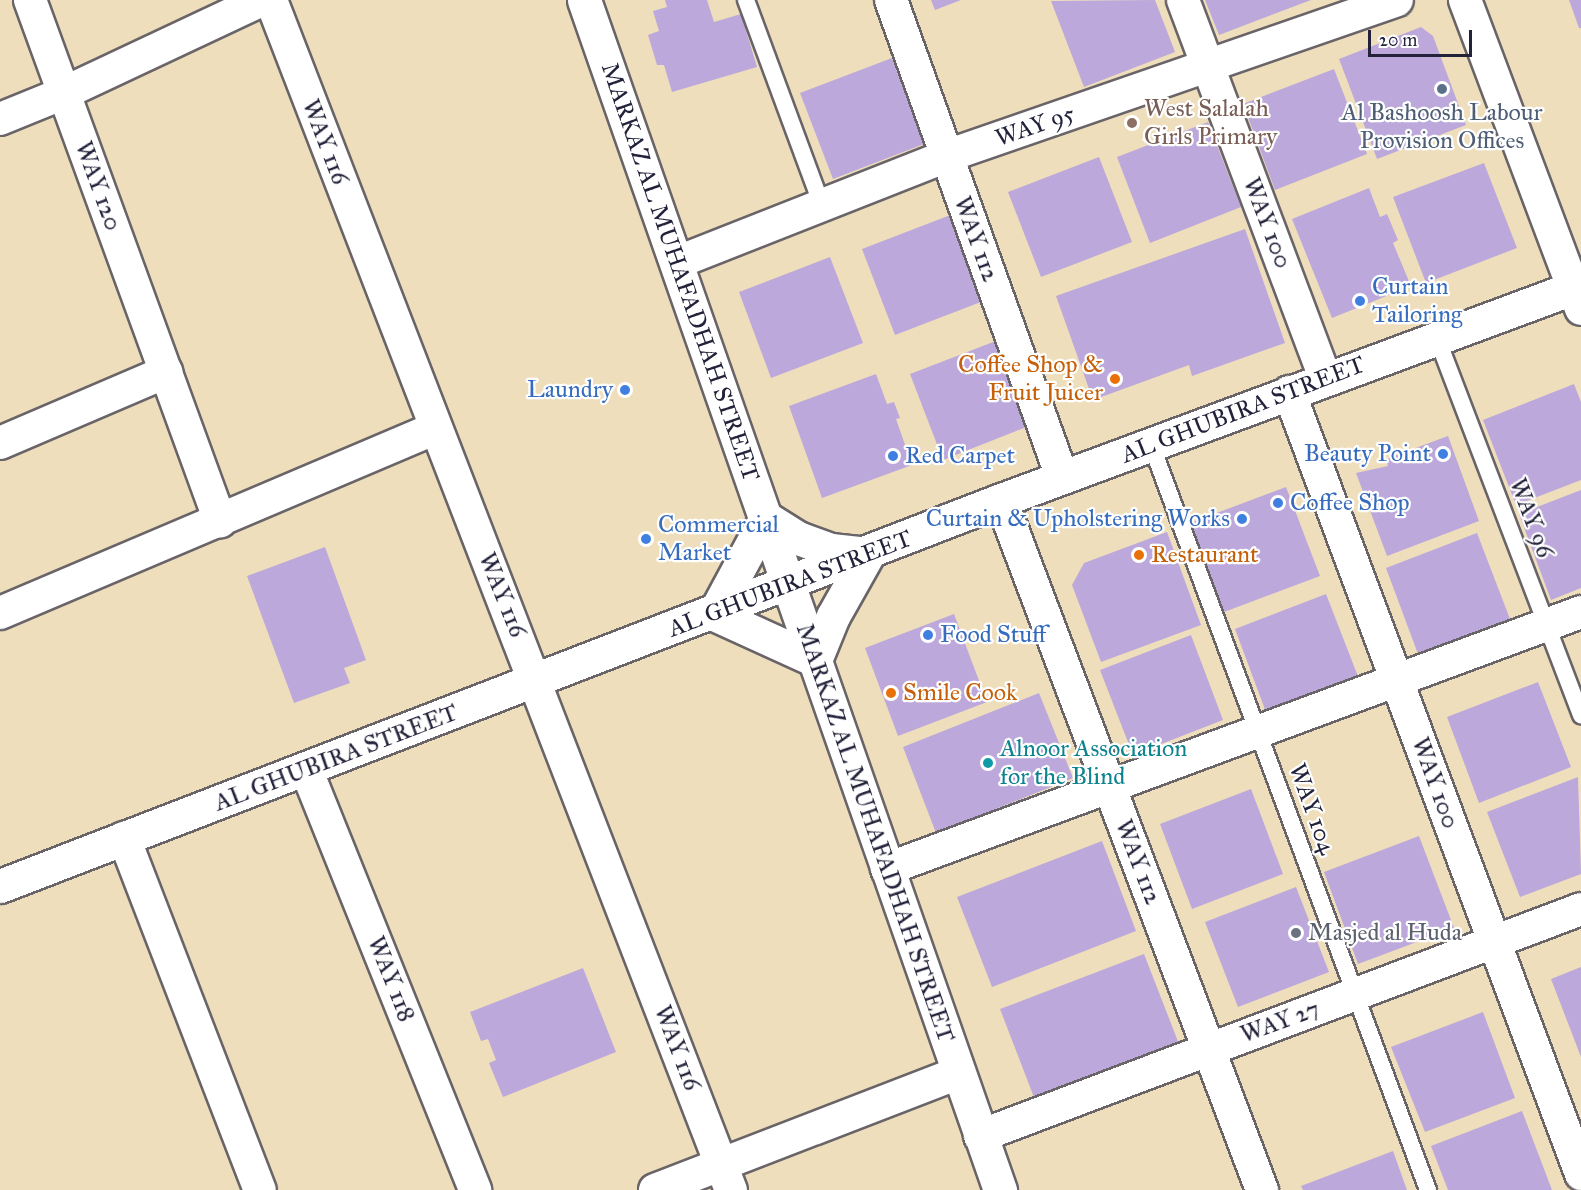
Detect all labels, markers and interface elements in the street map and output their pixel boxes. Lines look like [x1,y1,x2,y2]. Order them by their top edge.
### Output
scale bar [1371,18,1474,56]
text: 20 m [1379,29,1417,51]
street label: MARKAZ AL MUHAFADHAH STREET [595,59,765,485]
marker: Al Bashoosh Labour Provision Offices [1435,82,1449,96]
street label: WAY 116 [296,95,354,189]
place label: West Salalah Girls Primary [1144,95,1277,151]
street label: WAY 95 [992,99,1078,153]
place label: Al Bashoosh Labour Provision Offices [1341,99,1543,155]
marker: West Salalah Girls Primary [1125,116,1139,130]
street label: WAY 120 [69,137,127,235]
street label: WAY 100 [1237,173,1297,273]
street label: WAY 112 [947,192,1005,286]
place label: Curtain Tailoring [1372,273,1462,329]
marker: Curtain Tailoring [1353,294,1367,308]
street label: AL GHUBIRA STREET [1117,350,1369,470]
place label: Coffee Shop & Fruit Juicer [958,351,1103,407]
marker: Coffee Shop & Fruit Juicer [1108,372,1122,386]
place label: Laundry [527,376,613,404]
marker: Laundry [618,383,632,397]
place label: Beauty Point [1304,440,1431,468]
place label: Red Carpet [905,442,1015,470]
marker: Beauty Point [1436,447,1450,461]
marker: Red Carpet [886,449,900,463]
street label: WAY 96 [1503,474,1559,562]
place label: Coffee Shop [1290,489,1409,517]
marker: Coffee Shop [1271,496,1285,510]
place label: Curtain & Upholstering Works [926,505,1230,533]
place label: Commercial Market [658,511,779,567]
marker: Curtain & Upholstering Works [1235,512,1249,526]
street label: AL GHUBIRA STREET [664,524,916,644]
marker: Commercial Market [639,532,653,546]
place label: Restaurant [1151,541,1258,569]
street label: WAY 116 [472,548,532,642]
marker: Restaurant [1132,548,1146,562]
street label: MARKAZ AL MUHAFADHAH STREET [790,620,960,1046]
place label: Food Stuff [940,621,1046,649]
marker: Food Stuff [921,628,935,642]
place label: Smile Cook [903,679,1017,707]
marker: Smile Cook [884,686,898,700]
street label: AL GHUBIRA STREET [210,698,462,818]
street label: WAY 100 [1405,733,1465,833]
place label: Alnoor Association for the Blind [1000,735,1187,791]
marker: Alnoor Association for the Blind [981,756,995,770]
street label: WAY 104 [1282,760,1342,858]
street label: WAY 112 [1109,816,1167,908]
place label: Masjed al Huda [1308,919,1462,947]
marker: Masjed al Huda [1289,926,1303,940]
street label: WAY 118 [361,932,421,1026]
street label: WAY 27 [1237,994,1323,1050]
street label: WAY 116 [648,1001,706,1095]

